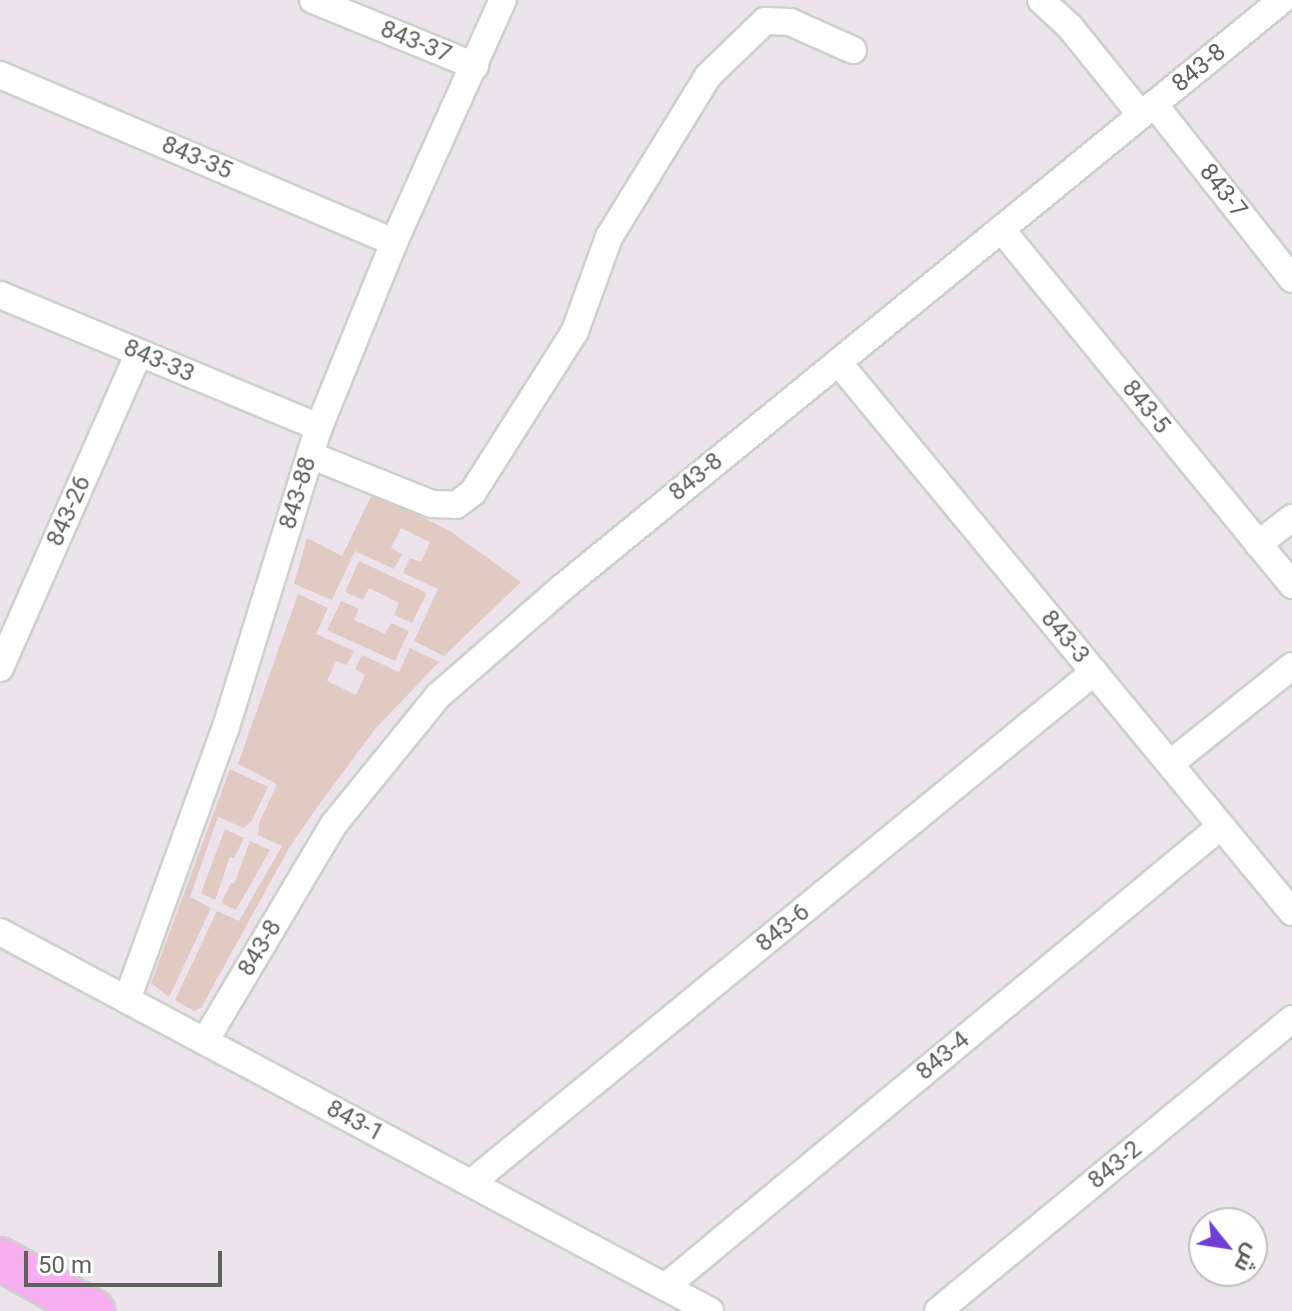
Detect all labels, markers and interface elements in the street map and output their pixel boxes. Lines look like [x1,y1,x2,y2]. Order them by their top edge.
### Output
street label: 843-37 [376,15,456,69]
street label: 843-8 [1166,38,1232,98]
street label: 843-35 [157,130,237,186]
street label: 843-7 [1193,158,1253,224]
street label: 843-33 [119,333,199,389]
street label: 843-5 [1116,374,1176,440]
street label: 843-8 [663,447,729,507]
street label: 843-88 [273,453,323,533]
street label: 843-26 [41,471,97,551]
street label: 843-3 [1034,605,1096,669]
street label: 843-6 [750,898,816,958]
street label: 843-8 [232,915,288,981]
street label: 843-4 [911,1025,975,1087]
street label: 843-1 [321,1094,389,1148]
street label: 843-2 [1082,1135,1148,1195]
north arrow [1188,1207,1268,1287]
scale bar [28,1235,226,1285]
text: ش [1230,1240,1265,1277]
text: 50 m [38,1251,92,1279]

